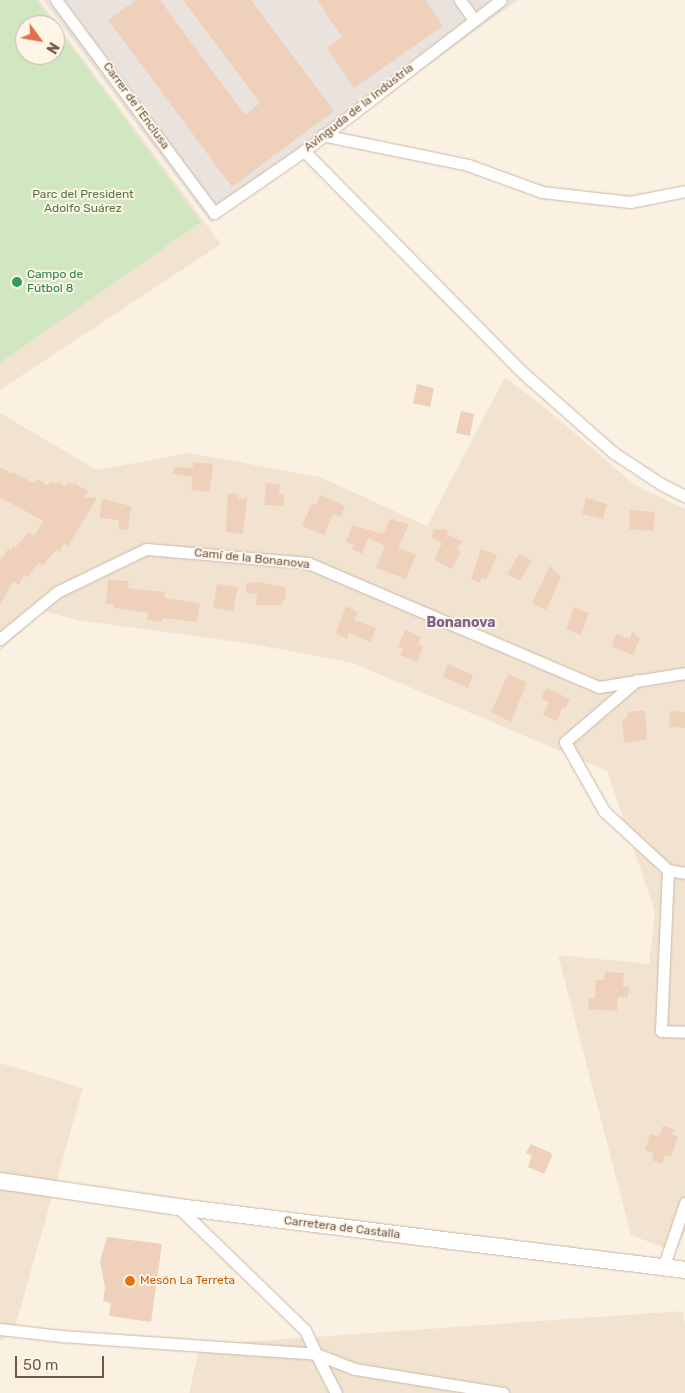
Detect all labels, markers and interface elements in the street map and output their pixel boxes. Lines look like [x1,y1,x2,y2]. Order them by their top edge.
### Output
north arrow [15,15,65,65]
text: N [42,39,62,56]
street label: Carrer de l'Enclusa [100,60,172,152]
street label: Avinguda de la Indústria [302,61,416,155]
park label: Parc del President Adolfo Suárez [32,188,134,216]
place label: Campo de Fútbol 8 [27,268,83,296]
marker: Campo de Fútbol 8 [11,276,23,288]
street label: Camí de la Bonanova [193,546,311,572]
district label: Bonanova [426,615,496,631]
street label: Carretera de Castalla [283,1214,401,1242]
place label: Mesón La Terreta [140,1274,235,1288]
marker: Mesón La Terreta [124,1275,136,1287]
scale bar [18,1346,106,1378]
text: 50 m [23,1356,58,1374]

